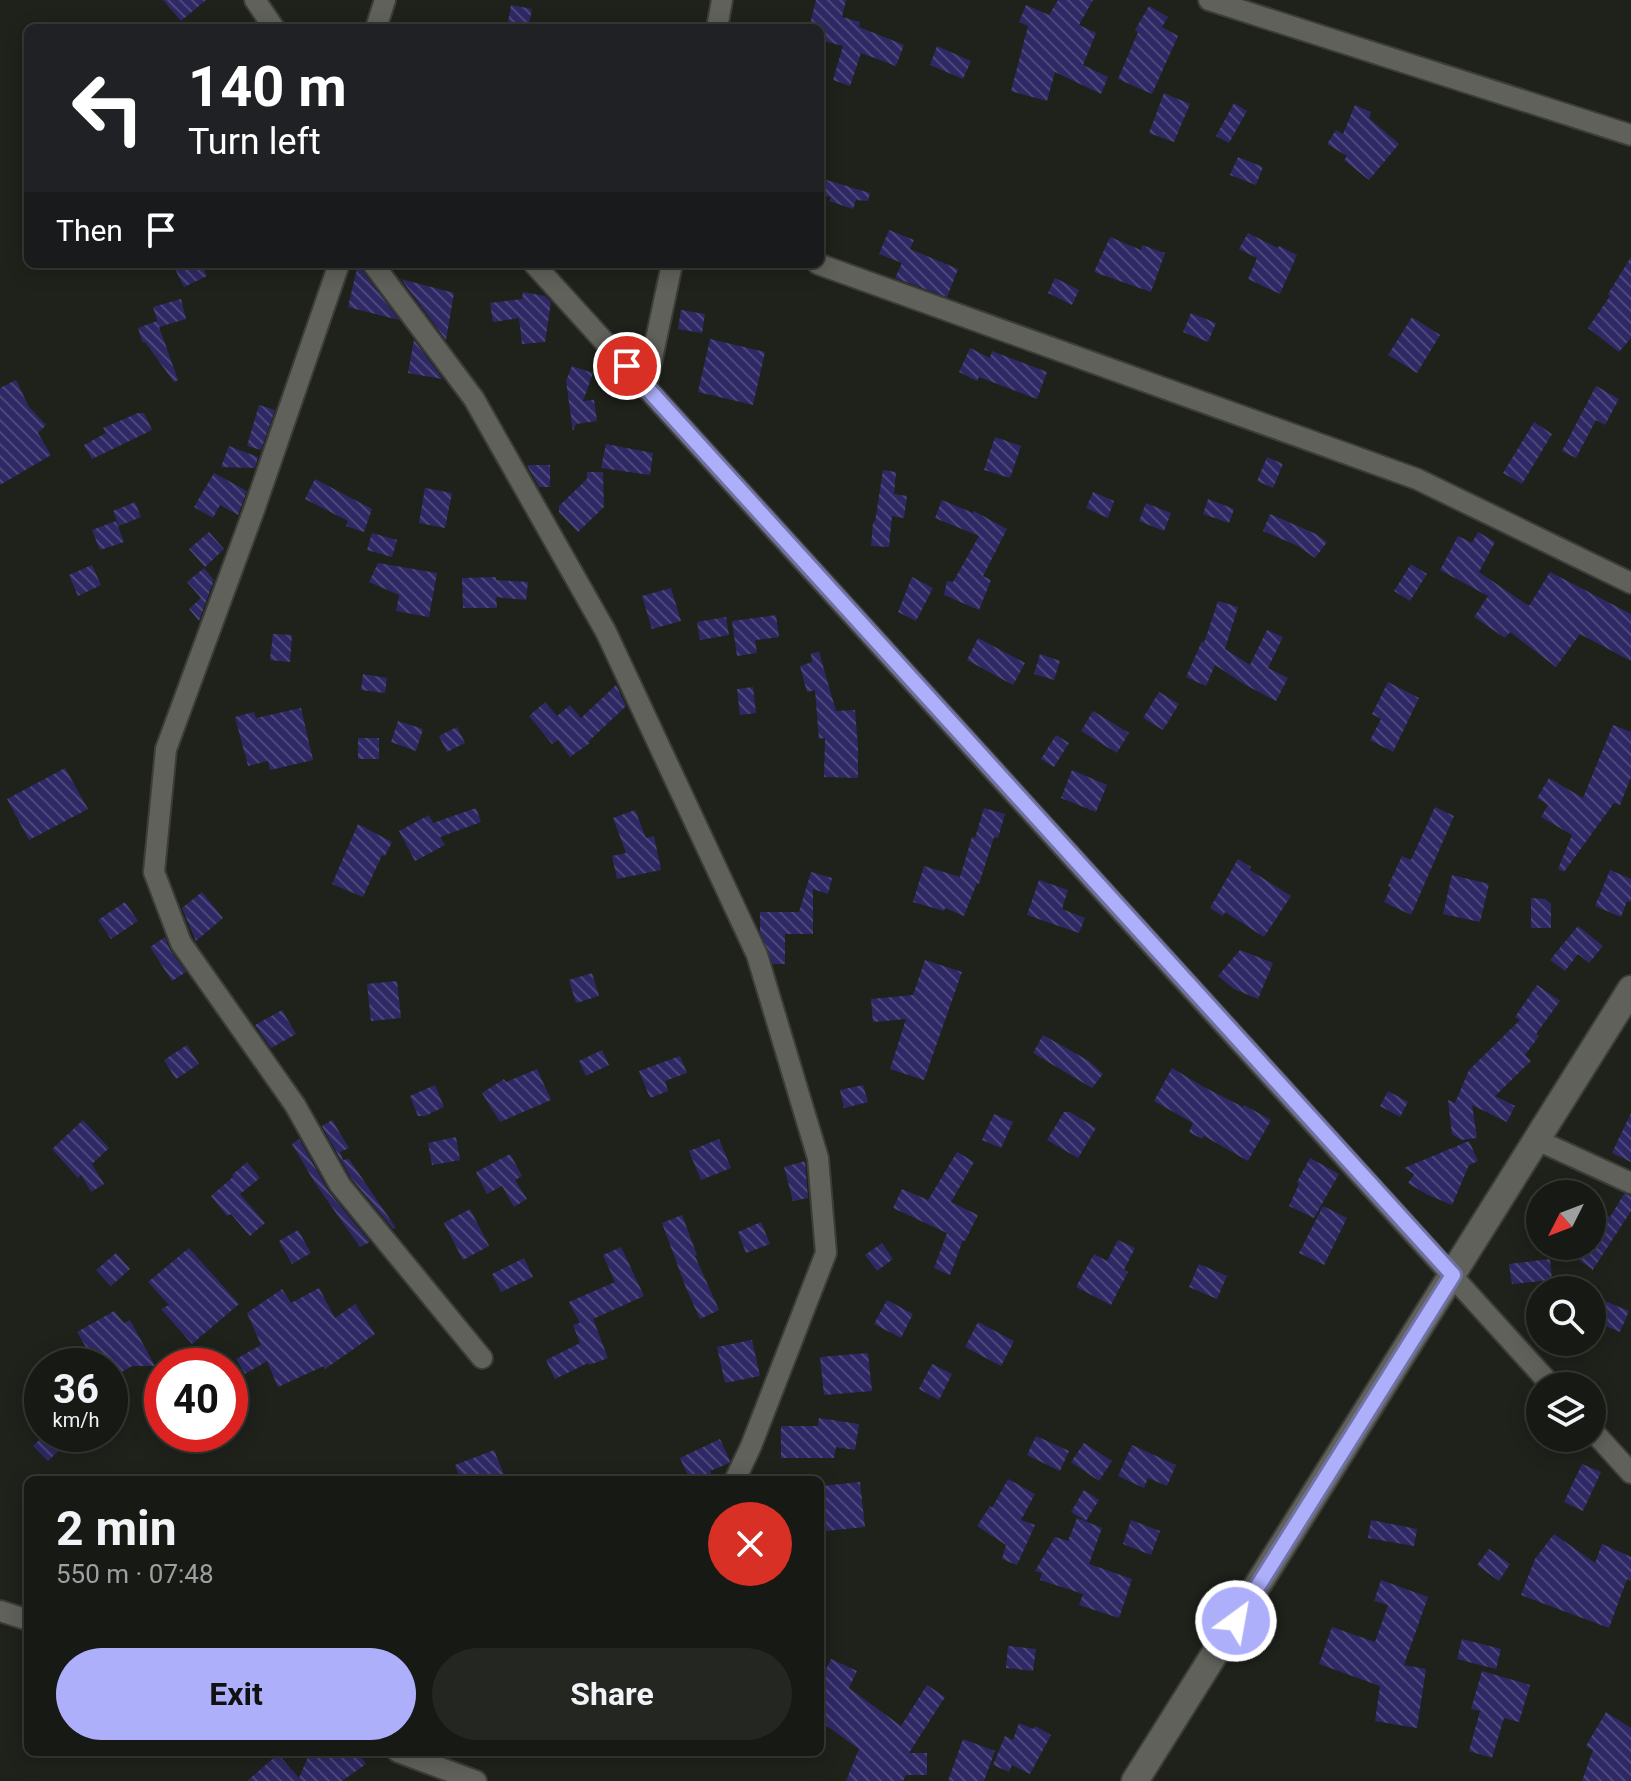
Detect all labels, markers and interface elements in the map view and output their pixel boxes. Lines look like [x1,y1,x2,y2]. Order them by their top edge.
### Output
text: 140 m [188,54,347,120]
icon: left [56,56,160,160]
text: Turn left [188,121,321,163]
icon: arrive [139,208,183,252]
text: Then [56,213,123,248]
pin [593,332,661,400]
icon: arrive [605,344,649,388]
north arrow [1526,1180,1606,1260]
map controls [1526,1180,1606,1452]
button: search [1526,1276,1606,1356]
speed limit sign: 40 [144,1348,248,1452]
text: 36 [53,1366,99,1413]
button: layers [1526,1372,1606,1452]
text: km/h [53,1408,99,1432]
text: 2 min [56,1500,177,1557]
button: close [708,1502,792,1586]
text: 550 m · 07:48 [56,1559,214,1589]
position arrow [1194,1579,1278,1663]
button: Exit [56,1648,416,1740]
button: Share [432,1648,792,1740]

